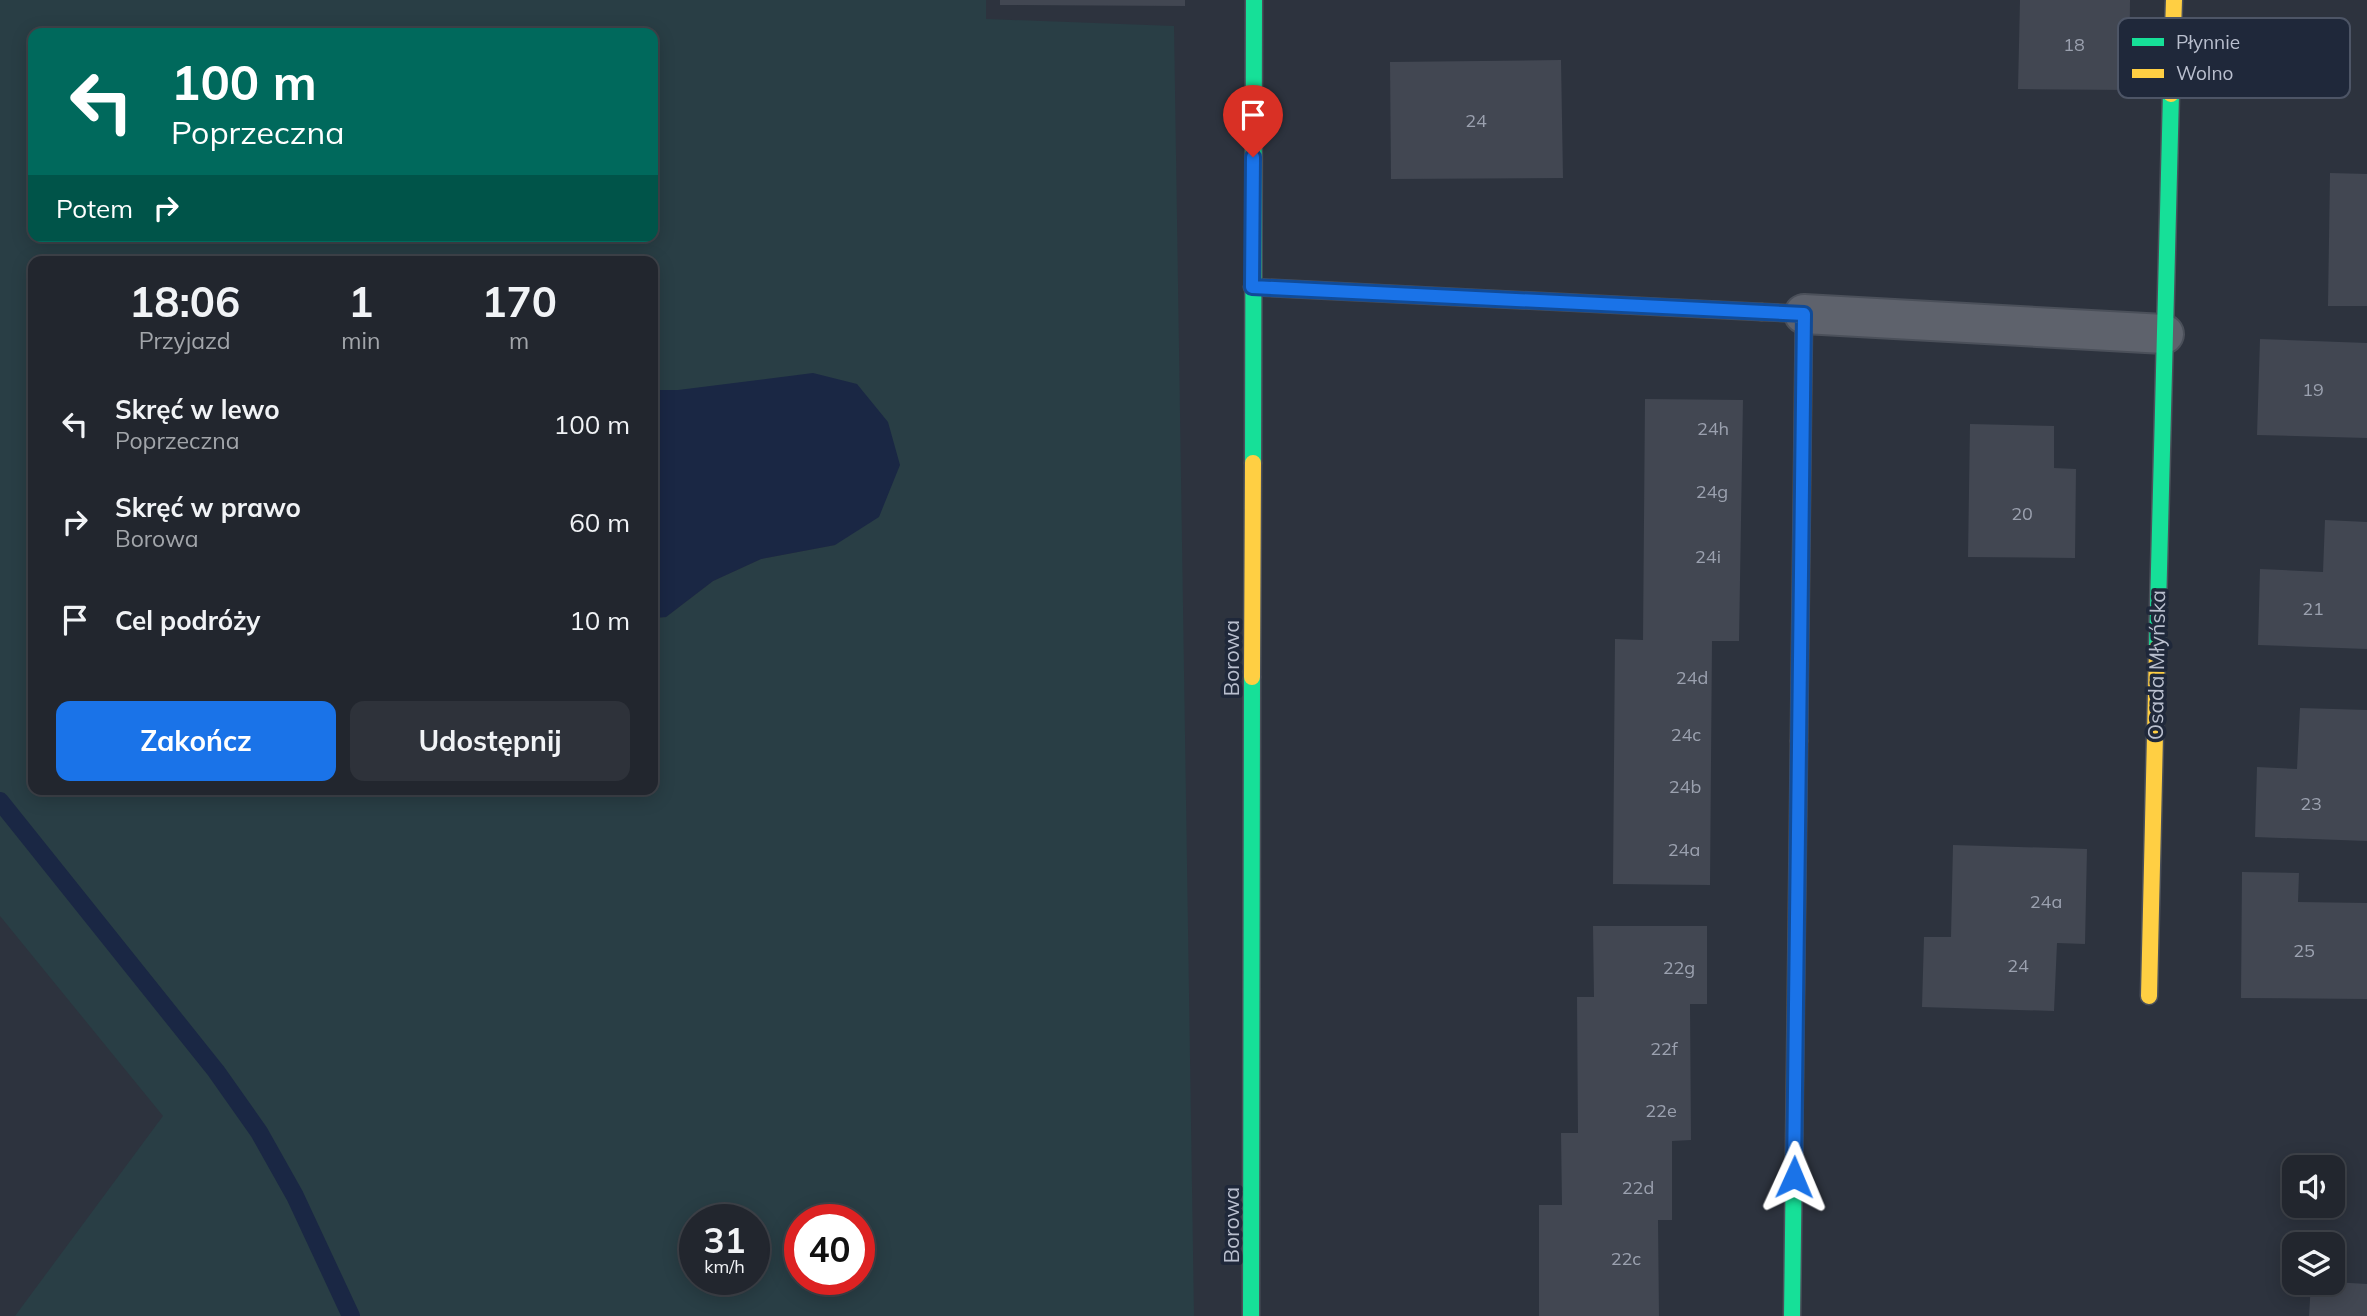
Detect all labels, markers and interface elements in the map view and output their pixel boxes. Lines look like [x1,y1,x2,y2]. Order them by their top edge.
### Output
legend [2118,18,2350,98]
text: Płynnie [2176,30,2240,54]
house number: 18 [2063,33,2085,56]
text: 100 m [171,51,317,112]
icon: left [56,56,147,147]
text: Wolno [2176,61,2233,85]
pin [1223,85,1283,157]
icon: arrive [1234,96,1272,134]
house number: 24 [1465,109,1487,132]
text: Poprzeczna [171,112,344,152]
icon: right [147,189,185,227]
text: Potem [56,192,133,225]
text: 18:06 [129,275,240,328]
text: 1 [348,275,373,328]
text: 170 [481,275,557,328]
text: Przyjazd [139,326,231,355]
text: min [341,326,380,355]
text: m [509,326,529,355]
house number: 19 [2302,378,2324,401]
text: Skręć w lewo [115,393,280,426]
icon: left [56,405,94,443]
text: 100 m [554,408,630,441]
house number: 24h [1697,417,1729,440]
text: Poprzeczna [115,426,240,455]
house number: 24g [1696,480,1728,503]
text: Skręć w prawo [115,491,301,524]
house number: 20 [2011,502,2033,525]
icon: right [56,503,94,541]
text: 60 m [569,506,630,539]
text: Borowa [115,524,199,553]
house number: 24i [1695,545,1721,568]
street label: Osada Młyńska [2142,590,2170,740]
house number: 21 [2302,597,2324,620]
icon: arrive [56,601,94,639]
text: Cel podróży [115,604,260,637]
text: 10 m [569,604,630,637]
street label: Borowa [1218,620,1244,696]
house number: 24d [1676,666,1708,689]
button: Zakończ [56,701,336,781]
button: Udostępnij [350,701,630,781]
house number: 24c [1671,723,1701,746]
house number: 24b [1669,775,1701,798]
house number: 23 [2300,792,2322,815]
house number: 24a [1668,838,1700,861]
house number: 24a [2030,890,2062,913]
house number: 25 [2293,939,2315,962]
house number: 24 [2007,954,2029,977]
house number: 22g [1663,956,1695,979]
house number: 22f [1650,1037,1679,1060]
house number: 22e [1645,1099,1677,1122]
position arrow [1757,1140,1831,1214]
map controls [2282,1155,2345,1295]
button: sound [2282,1155,2345,1218]
house number: 22d [1622,1176,1654,1199]
street label: Borowa [1218,1187,1244,1263]
speed limit sign: 40 [784,1204,875,1295]
text: 31 [703,1218,746,1262]
button: layers [2282,1232,2345,1295]
house number: 22c [1611,1247,1641,1270]
text: km/h [704,1255,745,1278]

